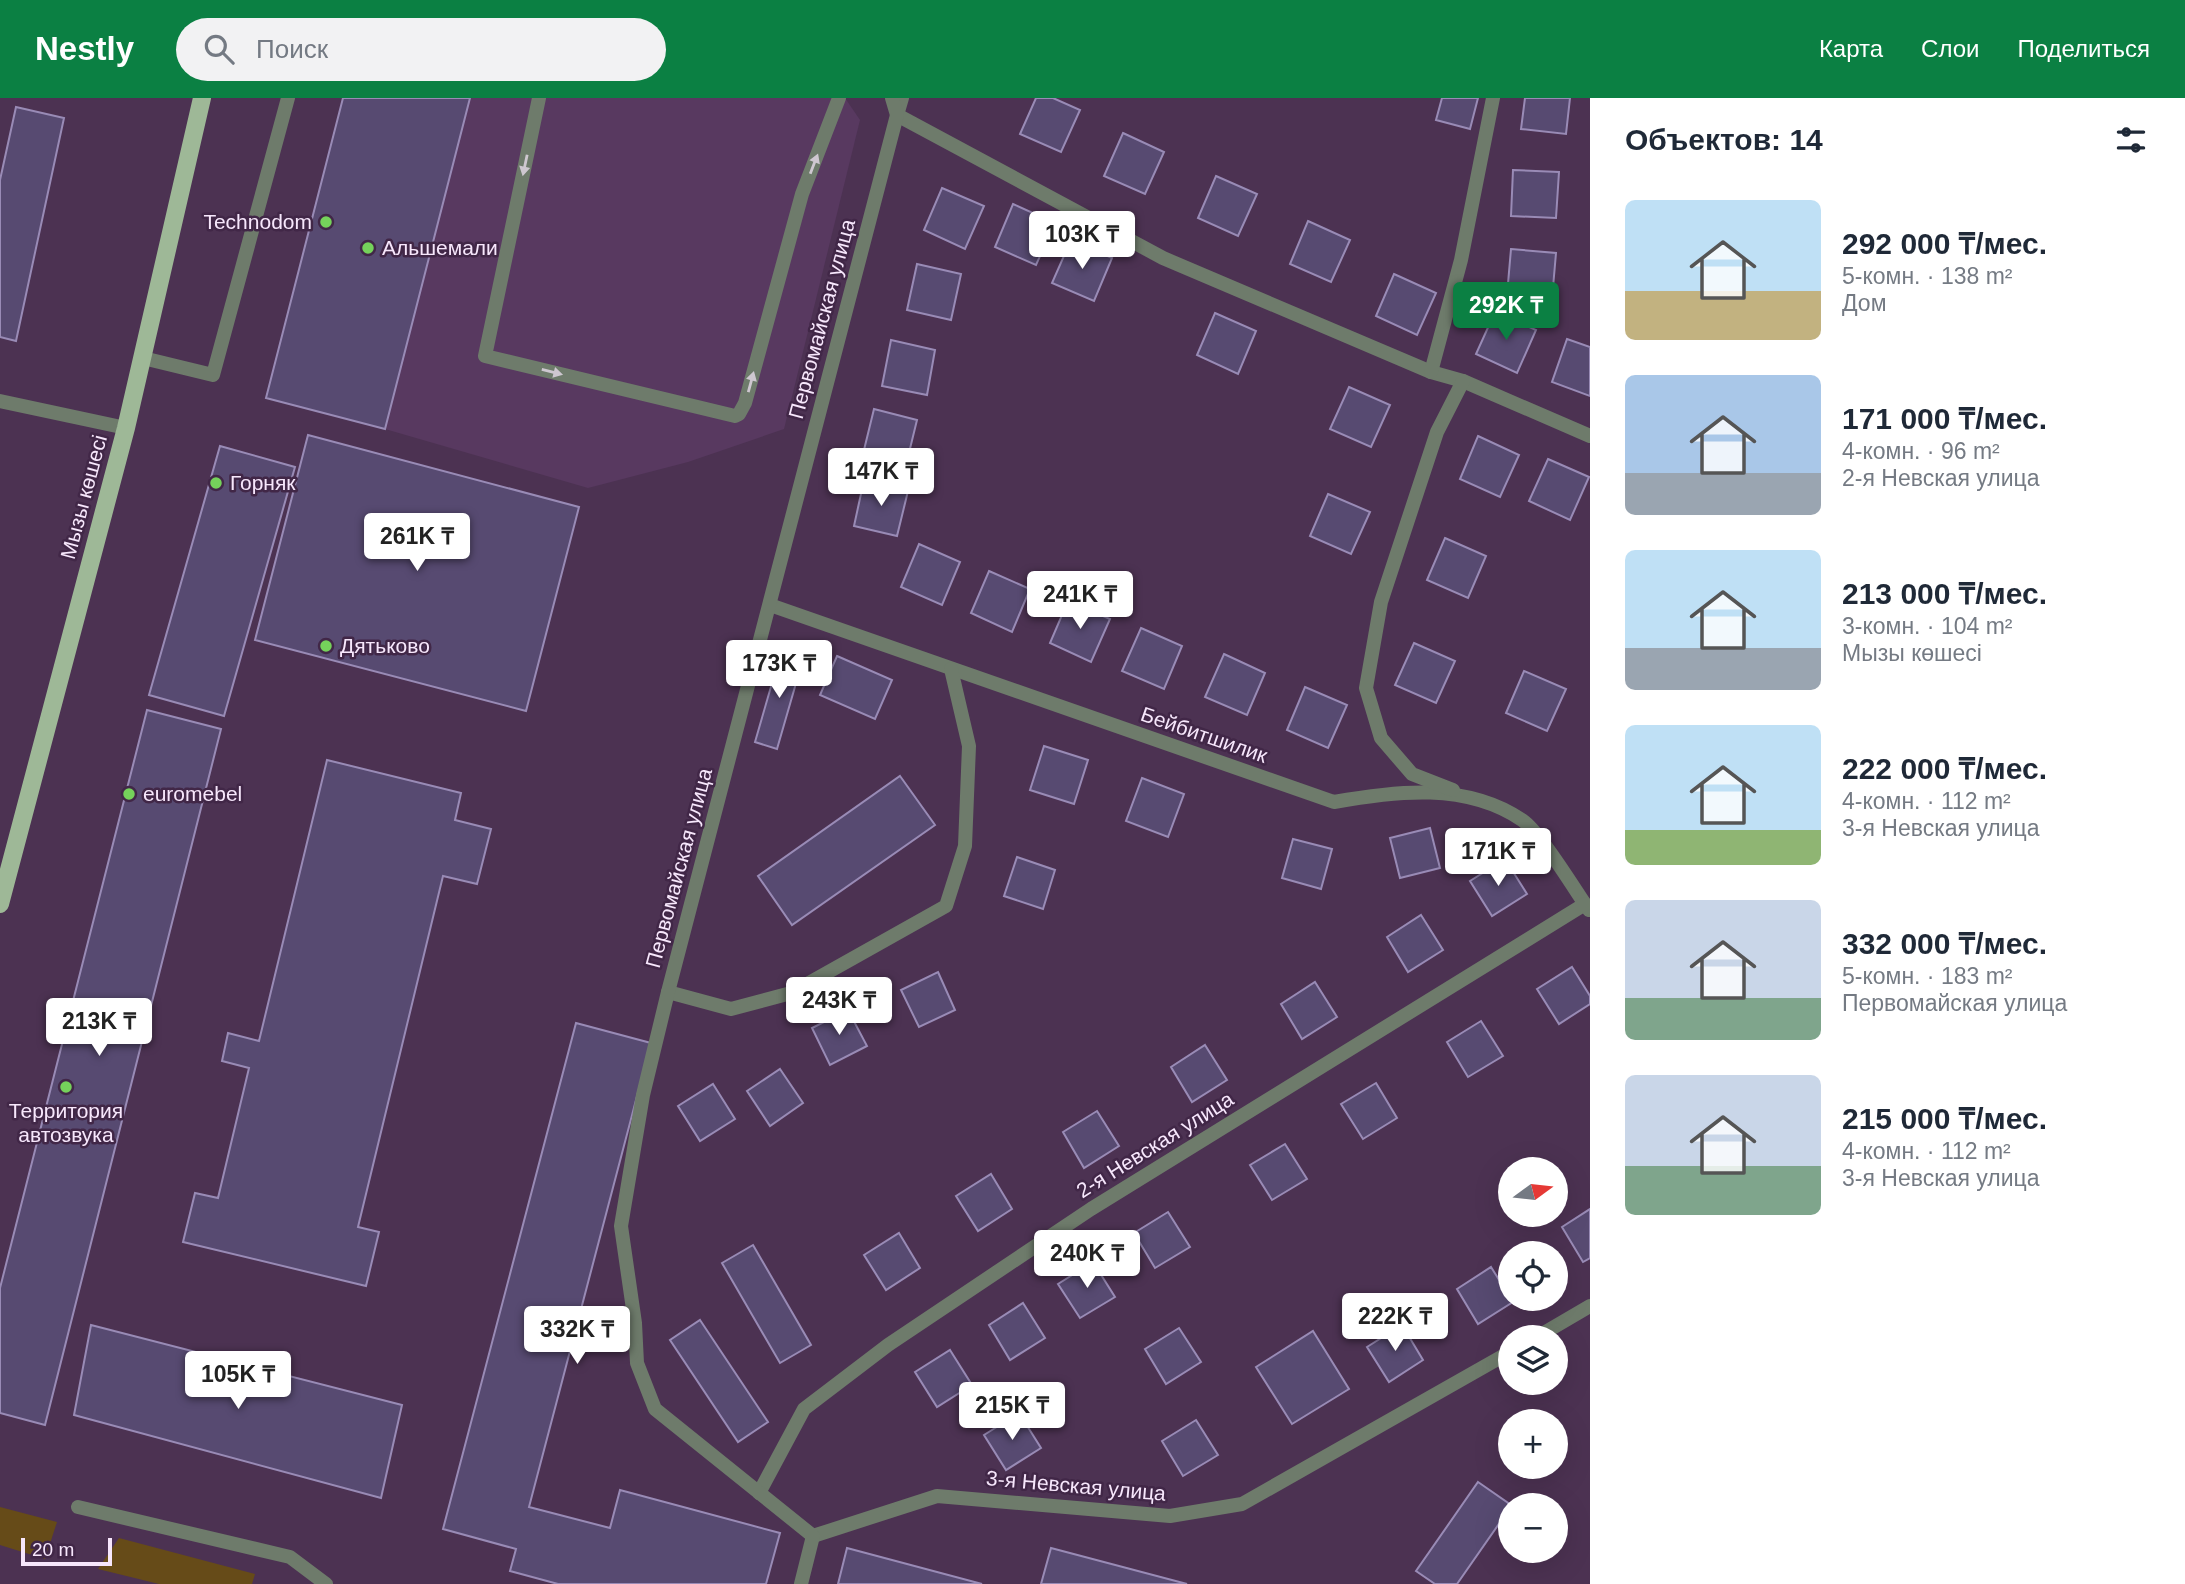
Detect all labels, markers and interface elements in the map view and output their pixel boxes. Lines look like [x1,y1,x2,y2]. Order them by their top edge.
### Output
search box [176,18,666,81]
text: Nestly [35,30,134,67]
icon: search [200,30,238,68]
text: Поиск [256,34,328,64]
text: Карта [1819,35,1883,62]
text: Слои [1921,35,1979,62]
text: Поделиться [2017,35,2150,62]
icon: filters [2112,121,2150,159]
text: Объектов: 14 [1625,123,1823,156]
one-way arrow [809,153,820,174]
one-way arrow [520,154,531,176]
place label: Technodom [203,210,312,233]
pin: 103K ₸ [1025,212,1139,271]
marker: Technodom [318,214,334,230]
street label: Первомайская улица [784,216,859,421]
text: 103K ₸ [1045,221,1119,247]
text: 292 000 ₸/мес. [1842,227,2047,260]
icon: home [1681,228,1765,312]
place label: Альшемали [382,236,498,259]
marker: Альшемали [360,240,376,256]
text: 5-комн. · 138 m² [1842,263,2013,289]
pin: 292K ₸ [1449,282,1563,342]
text: Дом [1842,290,1886,316]
text: 292K ₸ [1469,292,1543,318]
one-way arrow [541,367,563,378]
one-way arrow [746,371,756,392]
text: 171 000 ₸/мес. [1842,402,2047,435]
icon: home [1681,403,1765,487]
street label: Мызы көшесі [56,432,111,562]
text: 4-комн. · 96 m² [1842,438,2000,464]
pin: 147K ₸ [824,448,938,508]
text: 147K ₸ [844,458,918,484]
text: 2-я Невская улица [1842,465,2040,491]
place label: Горняк [230,471,296,494]
marker: Горняк [208,475,224,491]
pin: 261K ₸ [360,514,474,573]
text: 261K ₸ [380,523,454,549]
pin: 241K ₸ [1023,572,1137,631]
text: 213 000 ₸/мес. [1842,577,2047,610]
icon: home [1681,578,1765,662]
text: 241K ₸ [1043,581,1117,607]
text: 3-комн. · 104 m² [1842,613,2013,639]
place label: Дятьково [340,634,430,657]
marker: Дятьково [318,638,334,654]
pin: 173K ₸ [722,640,836,700]
text: Мызы көшесі [1842,640,1982,666]
text: 173K ₸ [742,650,816,676]
street label: Бейбитшилик [1138,702,1271,767]
text: 222 000 ₸/мес. [1842,752,2047,785]
icon: home [1681,753,1765,837]
street label: Первомайская улица [641,765,716,970]
place label: euromebel [143,782,242,805]
marker: euromebel [121,786,137,802]
text: 4-комн. · 112 m² [1842,788,2011,814]
text: 3-я Невская улица [1842,815,2040,841]
pin: 171K ₸ [1441,828,1555,888]
text: 171K ₸ [1461,838,1535,864]
text: 332 000 ₸/мес. [1842,927,2047,960]
icon: home [1681,928,1765,1012]
text: 5-комн. · 183 m² [1842,963,2013,989]
pin: 243K ₸ [782,978,896,1037]
text: 243K ₸ [802,987,876,1013]
text: Первомайская улица [1842,990,2067,1016]
pin: 213K ₸ [42,998,156,1058]
text: 213K ₸ [62,1008,136,1034]
marker: Территория автозвука [58,1079,74,1095]
street label: 2-я Невская улица [1072,1087,1238,1202]
place label: Территория автозвука [9,1099,123,1146]
text: 215 000 ₸/мес. [1842,1102,2047,1135]
icon: home [1681,1103,1765,1187]
text: 4-комн. · 112 m² [1842,1138,2011,1164]
north arrow [1498,1157,1568,1227]
map controls [1498,1157,1568,1563]
text: 3-я Невская улица [1842,1165,2040,1191]
pin: 240K ₸ [1030,1230,1144,1290]
text: 240K ₸ [1050,1240,1124,1266]
button: locate [1498,1241,1568,1311]
pin: 222K ₸ [1338,1294,1452,1353]
text: 222K ₸ [1358,1303,1432,1329]
pin: 332K ₸ [520,1306,634,1366]
text: 332K ₸ [540,1316,614,1342]
button: layers [1498,1325,1568,1395]
pin: 105K ₸ [181,1352,295,1411]
text: 105K ₸ [201,1361,275,1387]
pin: 215K ₸ [955,1382,1069,1442]
text: 215K ₸ [975,1392,1049,1418]
button: + [1498,1409,1568,1479]
street label: 3-я Невская улица [985,1466,1167,1505]
button: − [1498,1493,1568,1563]
scale bar [21,1535,112,1567]
text: 20 m [32,1539,74,1560]

